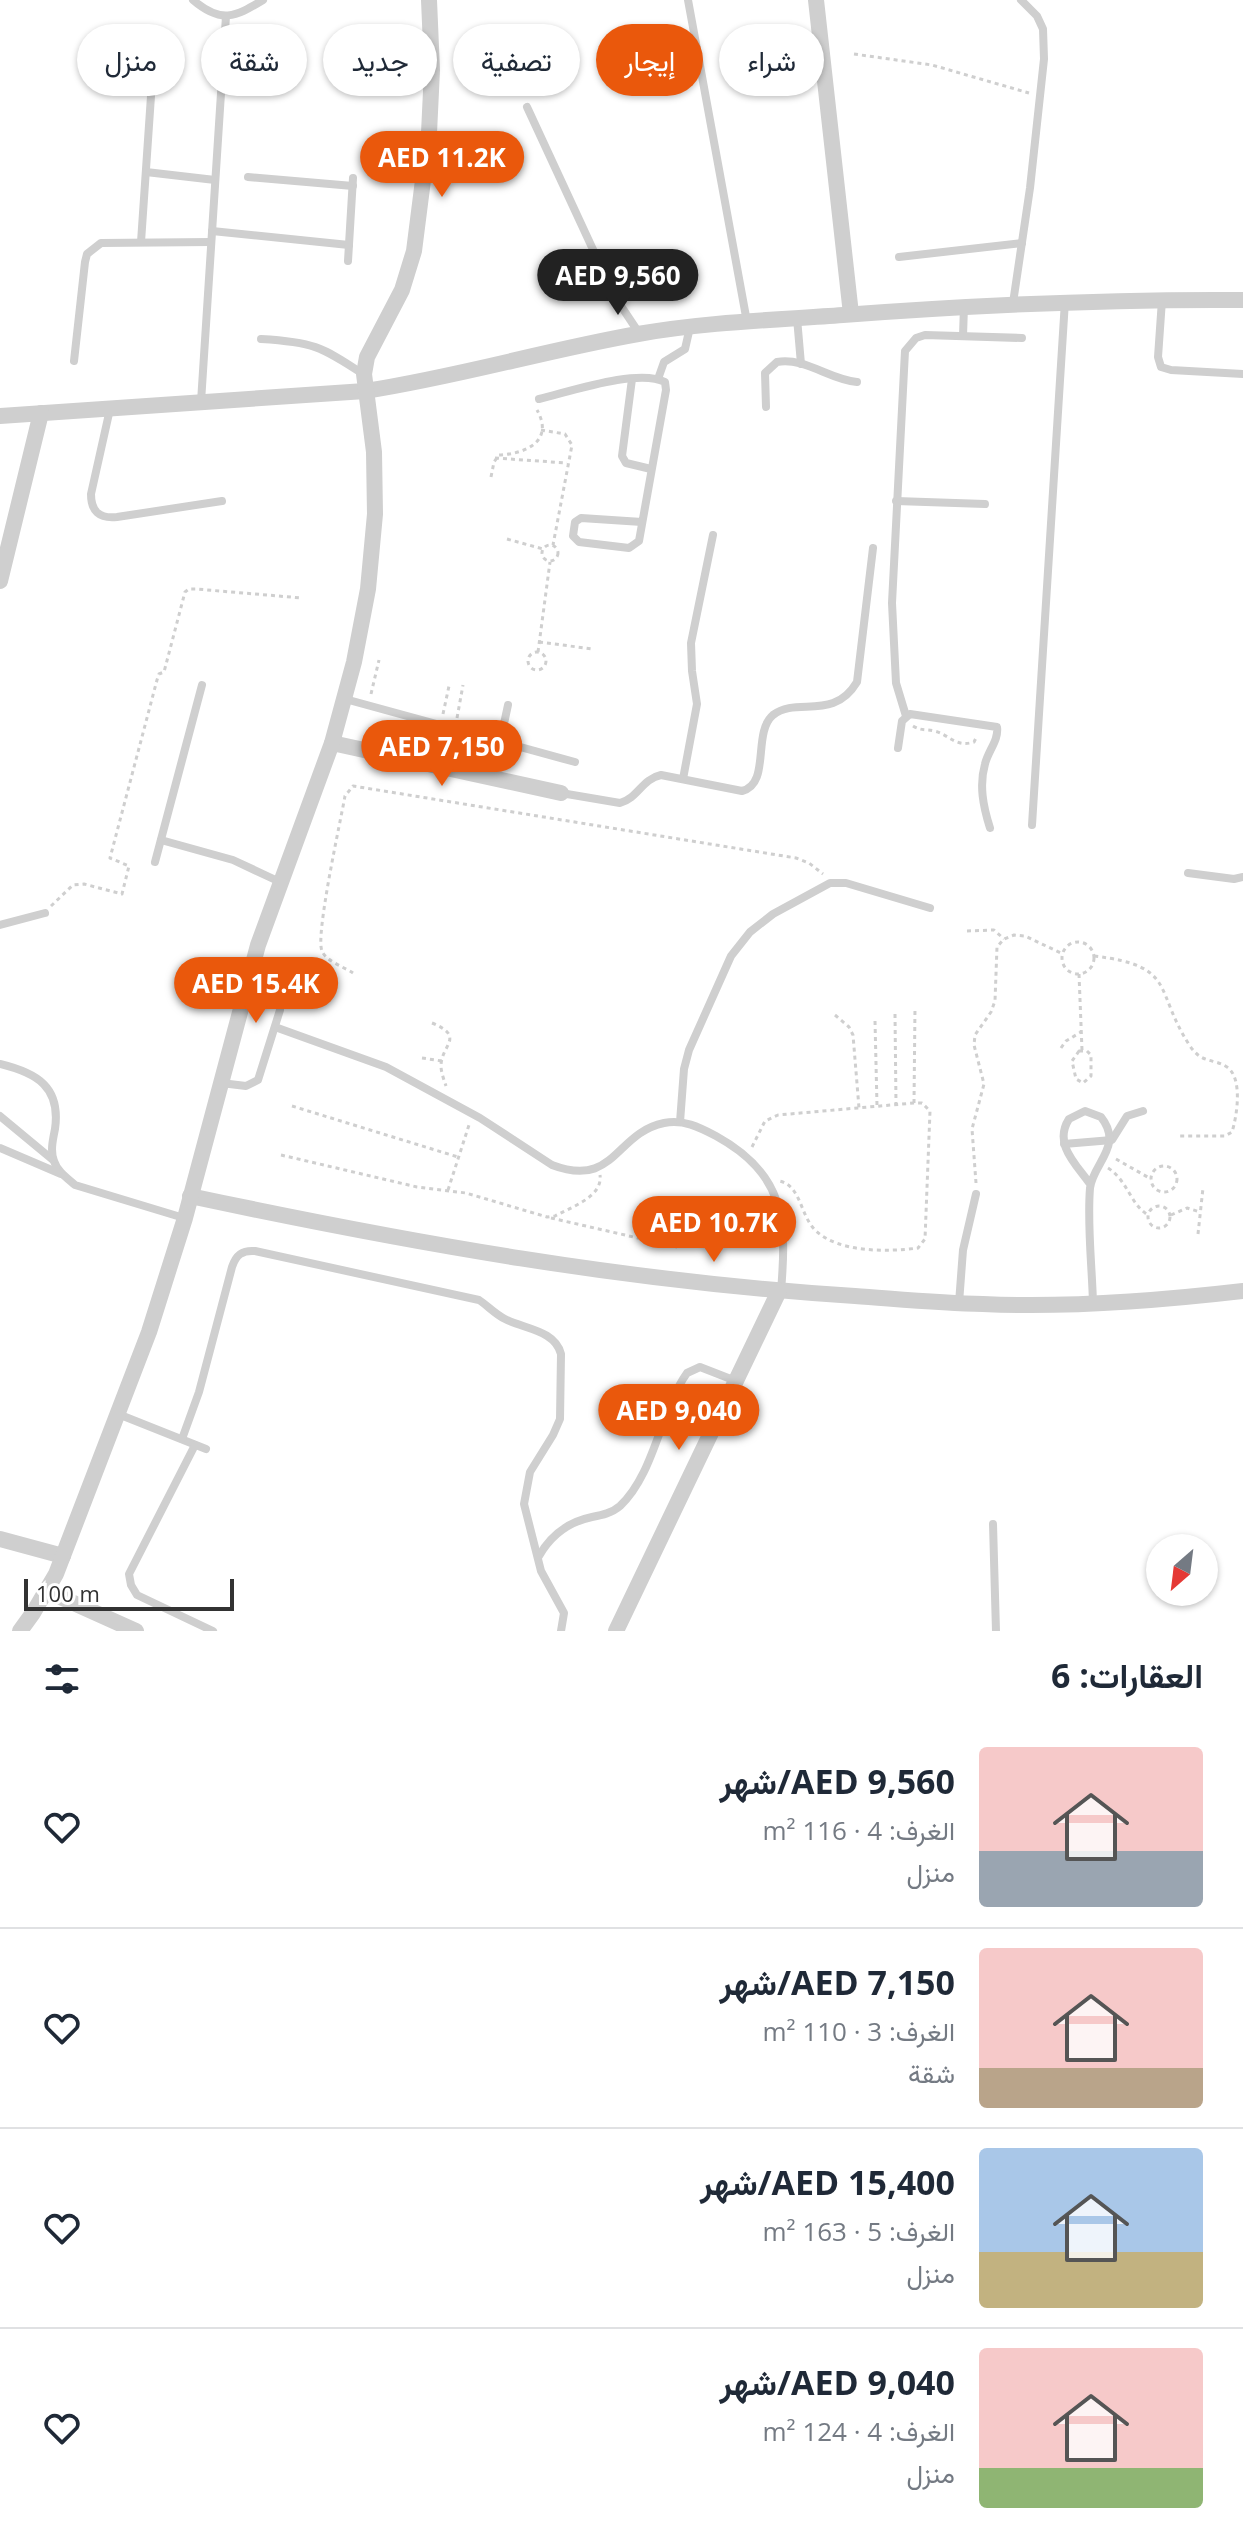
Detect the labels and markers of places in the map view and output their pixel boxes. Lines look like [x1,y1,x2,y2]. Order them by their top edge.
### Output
pin: AED 11.2K [350,131,534,199]
pin: AED 9,560 [526,249,710,317]
pin: AED 7,150 [350,720,534,788]
pin: AED 15.4K [164,957,348,1025]
pin: AED 10.7K [622,1196,806,1264]
pin: AED 9,040 [587,1384,771,1452]

